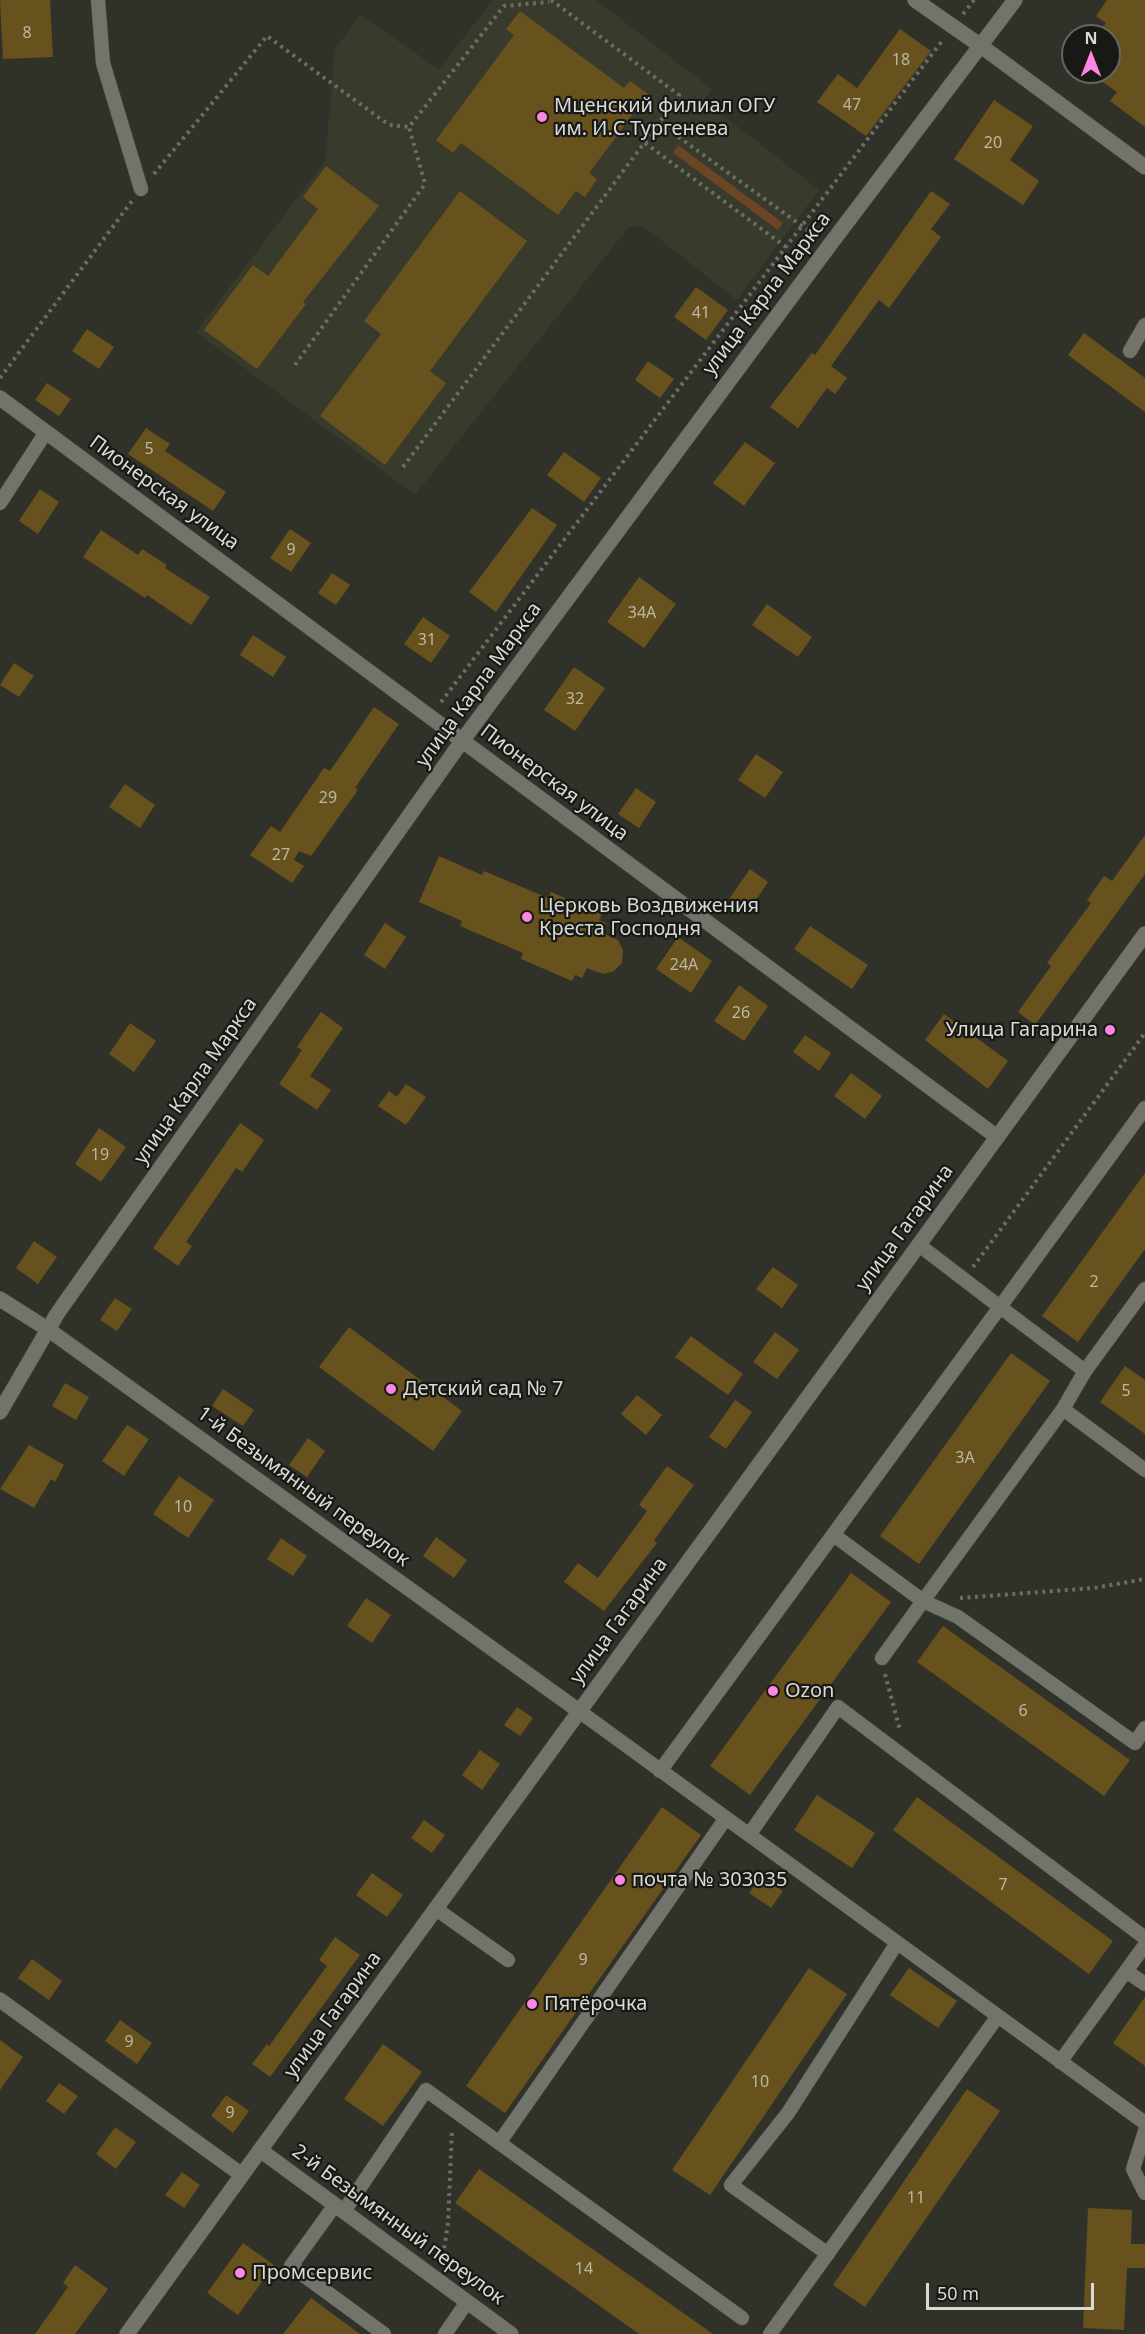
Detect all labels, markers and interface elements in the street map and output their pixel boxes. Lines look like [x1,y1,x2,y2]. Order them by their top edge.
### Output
house number: 8 [22,23,32,43]
north arrow [1061,24,1121,84]
text: N [1084,27,1098,49]
house number: 18 [892,50,910,70]
place label: Мценский филиал ОГУ им. И.С.Тургенева [554,94,775,141]
house number: 47 [843,95,861,115]
marker: Мценский филиал ОГУ им. И.С.Тургенева [535,110,549,124]
house number: 20 [984,133,1002,153]
street label: улица Карла Маркса [698,208,836,380]
house number: 41 [692,303,710,323]
street label: Пионерская улица [85,431,243,555]
house number: 5 [144,439,154,459]
house number: 9 [286,540,296,560]
street label: улица Карла Маркса [411,598,547,772]
house number: 34А [628,603,656,623]
house number: 31 [418,630,436,650]
house number: 32 [566,689,584,709]
street label: Пионерская улица [475,720,633,846]
house number: 29 [319,788,337,808]
house number: 27 [272,845,290,865]
place label: Церковь Воздвижения Креста Господня [539,894,759,941]
marker: Церковь Воздвижения Креста Господня [520,910,534,924]
house number: 24А [670,955,698,975]
street label: улица Карла Маркса [129,993,263,1169]
house number: 26 [732,1003,750,1023]
place label: Улица Гагарина [946,1018,1098,1042]
marker: Улица Гагарина [1103,1023,1117,1037]
house number: 19 [91,1145,109,1165]
street label: улица Гагарина [851,1160,959,1296]
house number: 2 [1089,1272,1099,1292]
place label: Детский сад № 7 [403,1377,563,1401]
house number: 5 [1121,1381,1131,1401]
marker: Детский сад № 7 [384,1382,398,1396]
street label: 1-й Безымянный переулок [192,1402,414,1572]
house number: 3А [955,1448,975,1468]
house number: 10 [174,1497,192,1517]
street label: улица Гагарина [565,1553,673,1689]
place label: Ozon [785,1679,834,1703]
marker: Ozon [766,1684,780,1698]
house number: 6 [1018,1701,1028,1721]
place label: почта № 303035 [632,1868,787,1892]
marker: почта № 303035 [613,1873,627,1887]
house number: 7 [998,1875,1008,1895]
street label: улица Гагарина [279,1947,387,2083]
house number: 9 [578,1950,588,1970]
place label: Пятёрочка [544,1992,647,2016]
marker: Пятёрочка [525,1997,539,2011]
house number: 9 [124,2032,134,2052]
house number: 10 [751,2072,769,2092]
house number: 9 [225,2103,235,2123]
street label: 2-й Безымянный переулок [287,2140,509,2310]
house number: 11 [907,2188,925,2208]
house number: 14 [575,2259,593,2279]
place label: Промсервис [252,2261,372,2285]
marker: Промсервис [233,2266,247,2280]
scale bar [929,2271,1097,2309]
text: 50 m [937,2281,979,2305]

